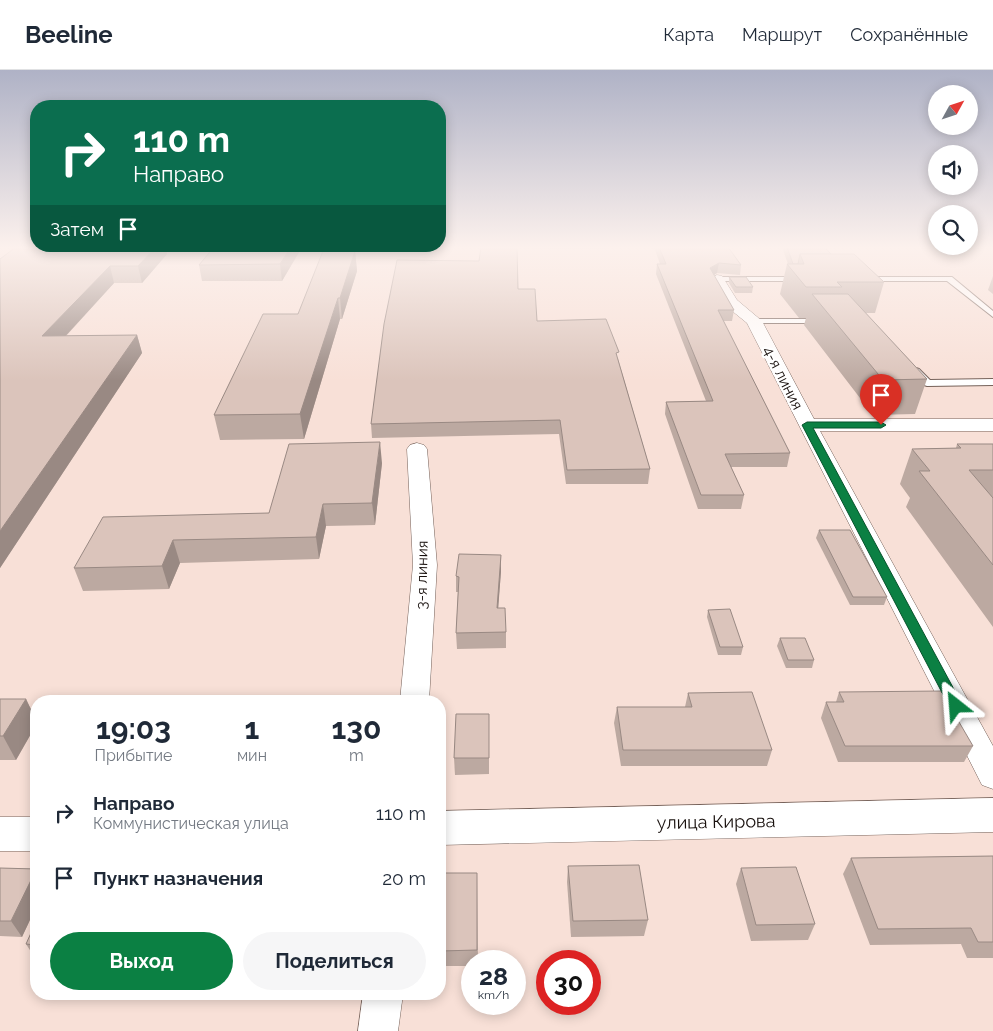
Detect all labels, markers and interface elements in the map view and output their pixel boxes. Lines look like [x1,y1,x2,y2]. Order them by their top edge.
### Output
text: Beeline [25,20,113,49]
text: Карта [663,24,714,45]
text: Маршрут [742,24,822,45]
text: Сохранённые [850,24,968,45]
north arrow [928,85,978,135]
map controls [928,85,978,255]
text: 110 m [133,119,230,160]
icon: right [50,120,115,185]
button: sound [928,145,978,195]
text: Направо [133,161,224,187]
button: search [928,205,978,255]
icon: arrive [114,215,142,243]
text: Затем [50,218,104,240]
street label: 4-я линия [759,343,807,413]
pin [860,374,902,425]
icon: arrive [867,381,895,409]
street label: 3-я линия [412,540,432,610]
position arrow [929,679,981,731]
text: 19:03 [96,711,171,746]
text: 1 [245,711,259,746]
text: 130 [331,711,381,746]
text: Прибытие [95,746,172,765]
text: мин [237,746,267,765]
text: m [349,746,364,765]
text: Направо [93,792,174,814]
icon: right [50,799,78,827]
text: 110 m [376,802,426,824]
street label: улица Кирова [656,810,776,833]
text: Коммунистическая улица [93,814,289,833]
icon: arrive [50,864,78,892]
text: Пункт назначения [93,867,263,889]
text: 20 m [382,867,426,889]
button: Выход [50,932,233,990]
button: Поделиться [243,932,426,990]
speed limit sign: 30 [536,950,601,1015]
text: 28 [479,961,508,991]
text: km/h [478,988,509,1002]

